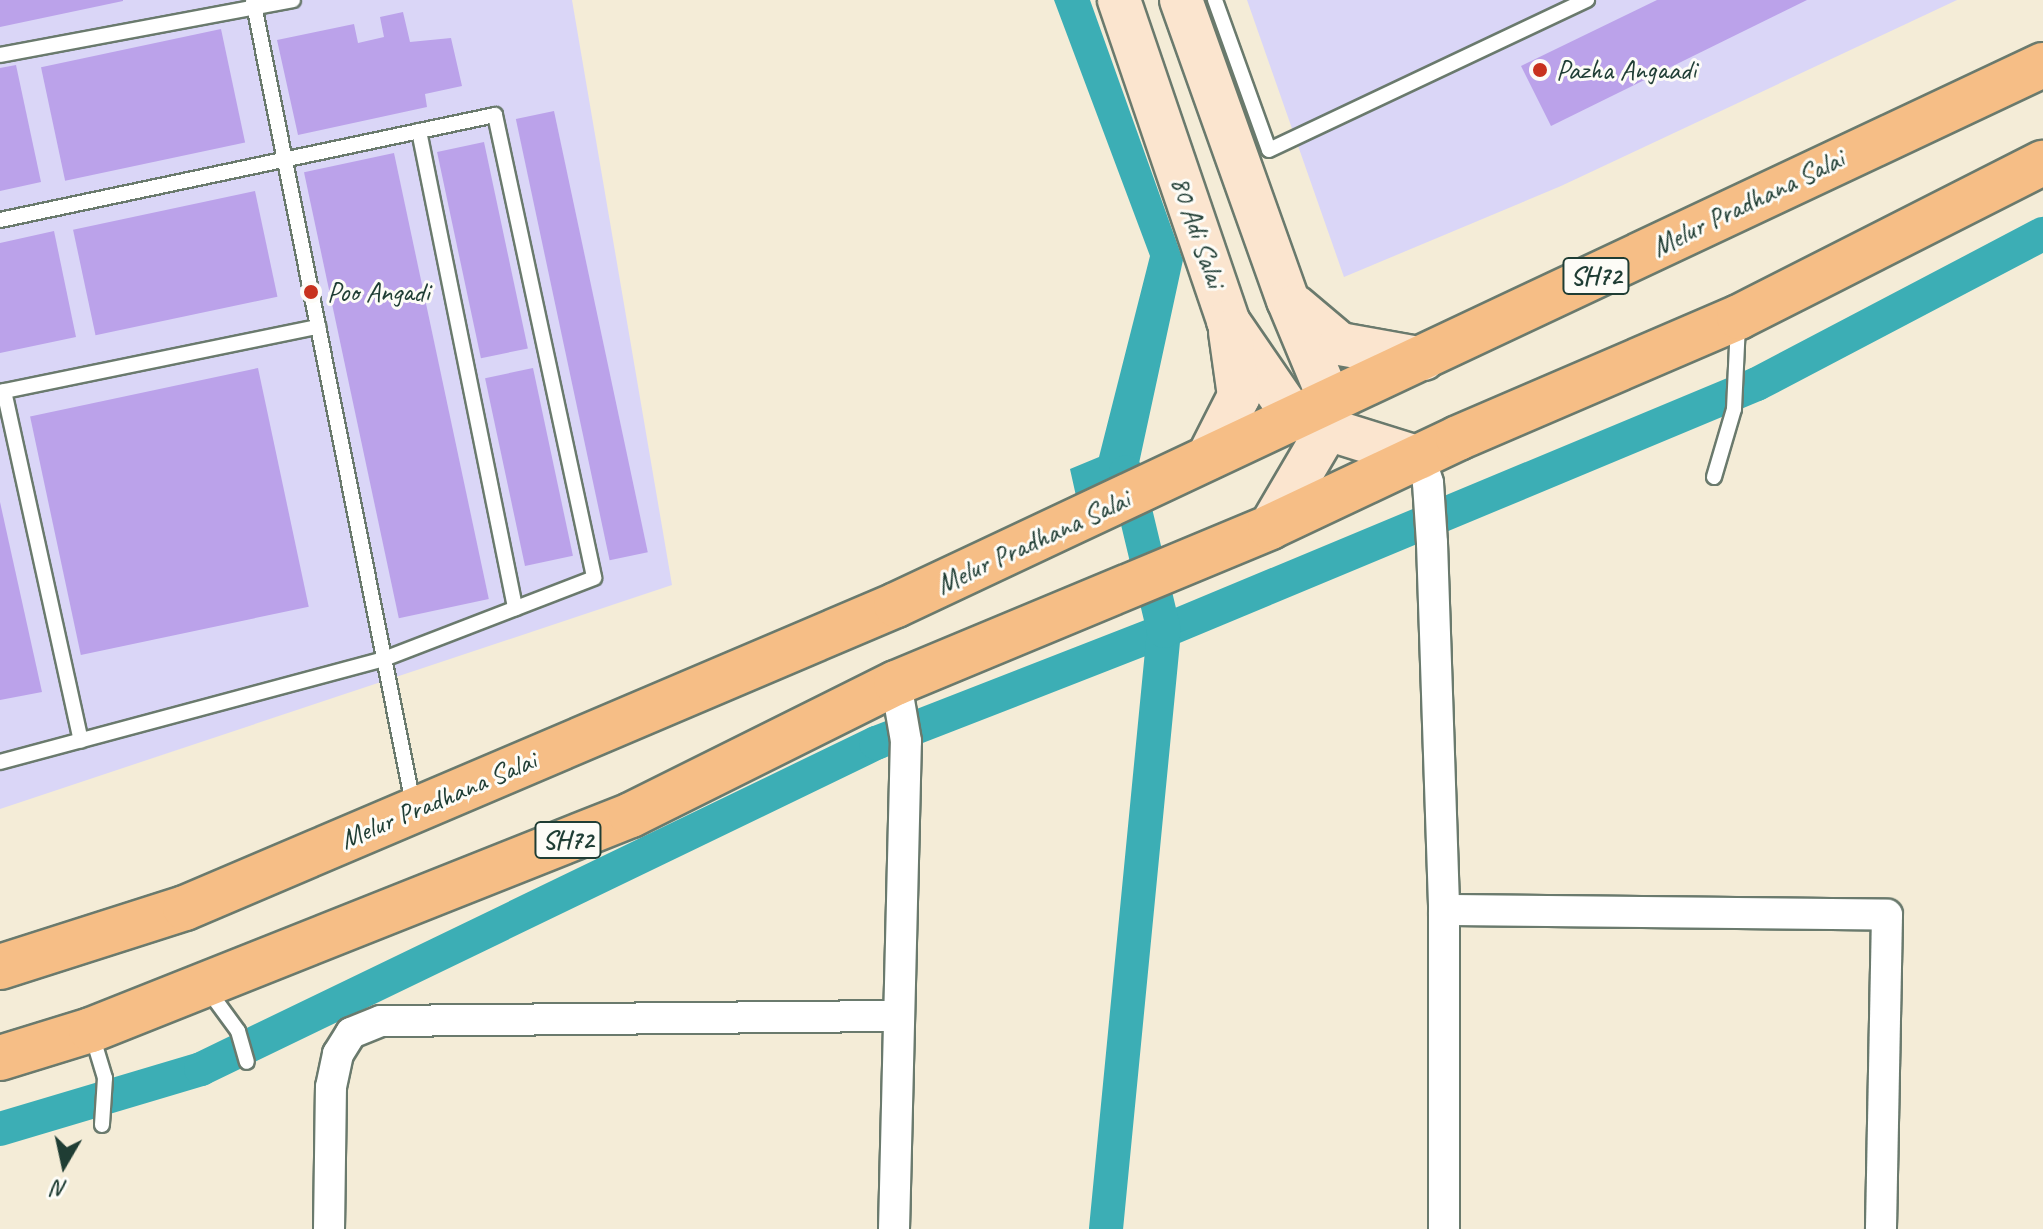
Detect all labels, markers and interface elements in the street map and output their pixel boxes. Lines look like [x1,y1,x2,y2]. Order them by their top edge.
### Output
place label: Pazha Angaadi [1556,53,1696,87]
marker: Pazha Angaadi [1531,61,1549,79]
street label: Melur Pradhana Salai [1647,142,1849,264]
street label: 80 Adi Salai [1163,172,1233,292]
road number: SH72 [1562,254,1630,298]
place label: Poo Angadi [327,275,430,309]
marker: Poo Angadi [302,283,320,301]
street label: Melur Pradhana Salai [931,483,1135,601]
street label: Melur Pradhana Salai [335,744,541,856]
road number: SH72 [534,818,602,862]
north arrow [24,1125,104,1205]
text: N [51,1174,69,1204]

